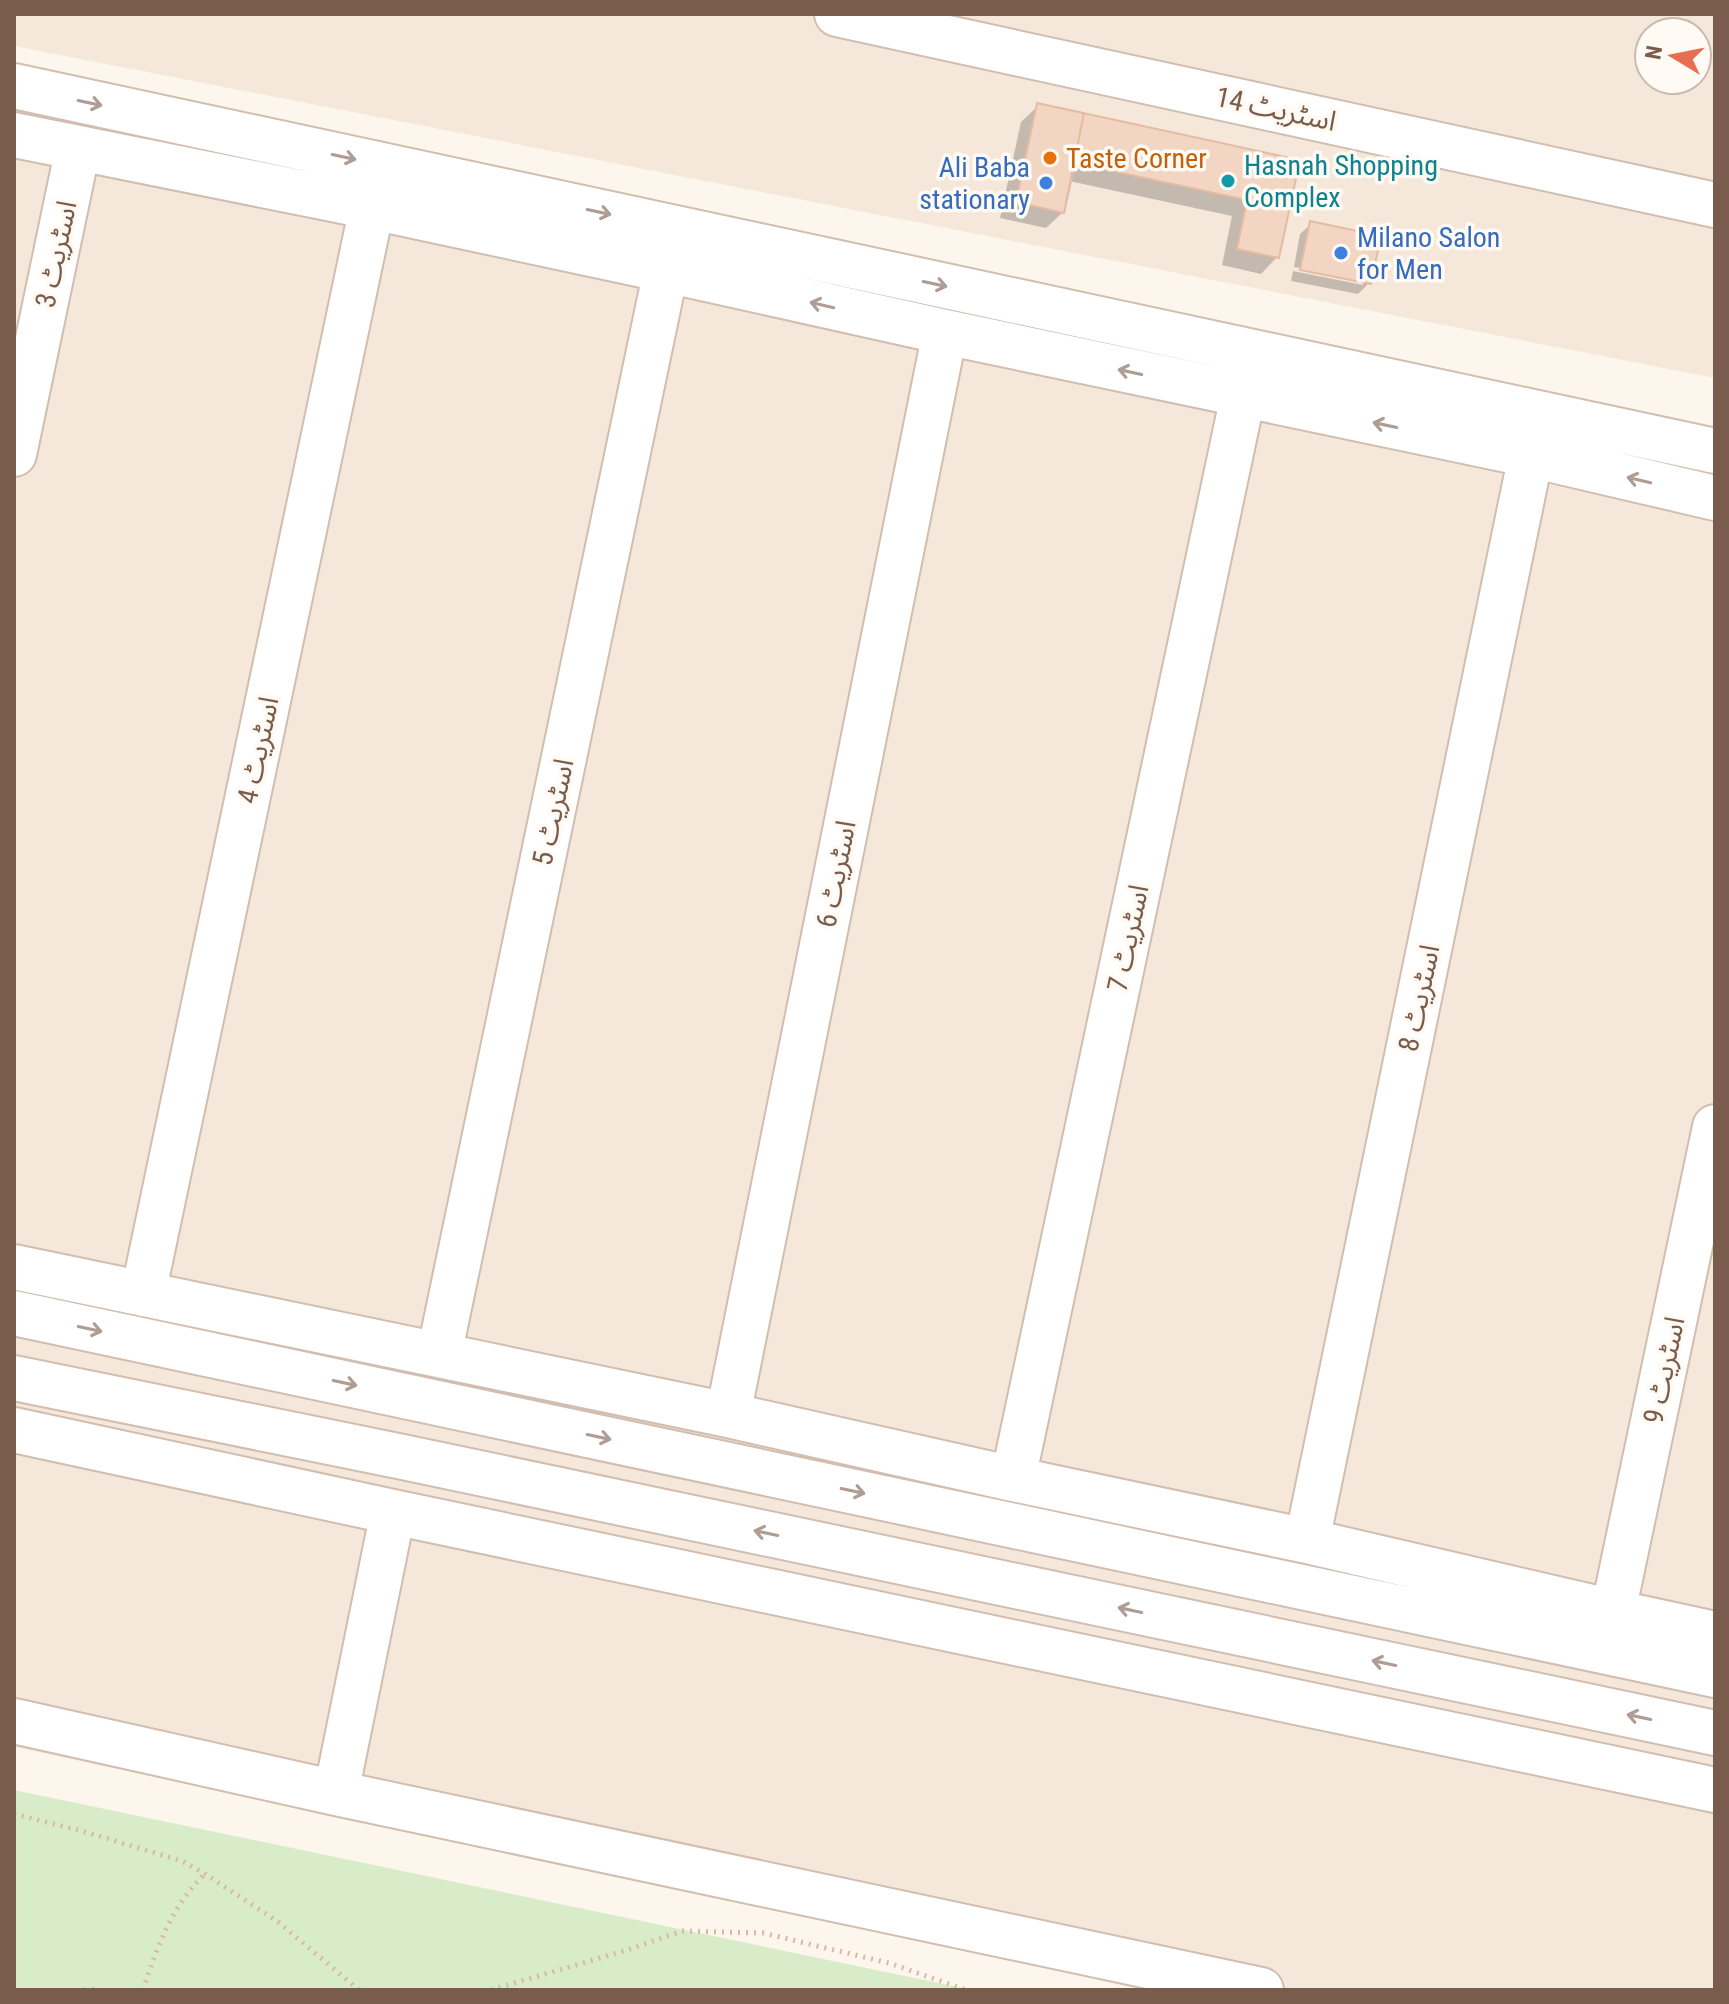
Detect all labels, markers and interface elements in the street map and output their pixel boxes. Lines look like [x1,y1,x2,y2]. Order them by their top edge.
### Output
north arrow [1633,16,1713,96]
text: N [1640,44,1667,61]
street label: اسٹریٹ 14 [1213,80,1339,138]
one-way arrow [77,96,103,111]
place label: Taste Corner [1066,142,1207,175]
marker: Taste Corner [1041,149,1059,167]
place label: Hasnah Shopping Complex [1244,149,1438,214]
one-way arrow [331,150,357,165]
place label: Ali Baba stationary [919,151,1030,216]
marker: Hasnah Shopping Complex [1219,172,1237,190]
marker: Ali Baba stationary [1037,174,1055,192]
street label: اسٹریٹ 3 [29,197,83,311]
one-way arrow [585,205,611,220]
place label: Milano Salon for Men [1357,221,1500,286]
marker: Milano Salon for Men [1332,244,1350,262]
one-way arrow [922,278,947,293]
one-way arrow [809,297,835,312]
one-way arrow [1118,364,1144,379]
one-way arrow [1373,417,1398,432]
one-way arrow [1627,472,1652,487]
street label: اسٹریٹ 4 [231,693,285,807]
street label: اسٹریٹ 5 [526,755,580,869]
street label: اسٹریٹ 6 [809,818,863,930]
street label: اسٹریٹ 7 [1101,881,1155,995]
street label: اسٹریٹ 8 [1392,941,1446,1055]
street label: اسٹریٹ 9 [1637,1313,1691,1427]
one-way arrow [77,1322,103,1337]
one-way arrow [331,1376,357,1391]
one-way arrow [586,1430,611,1445]
one-way arrow [840,1484,866,1499]
one-way arrow [754,1525,779,1540]
one-way arrow [1118,1602,1143,1617]
one-way arrow [1372,1655,1398,1670]
one-way arrow [1626,1709,1652,1724]

